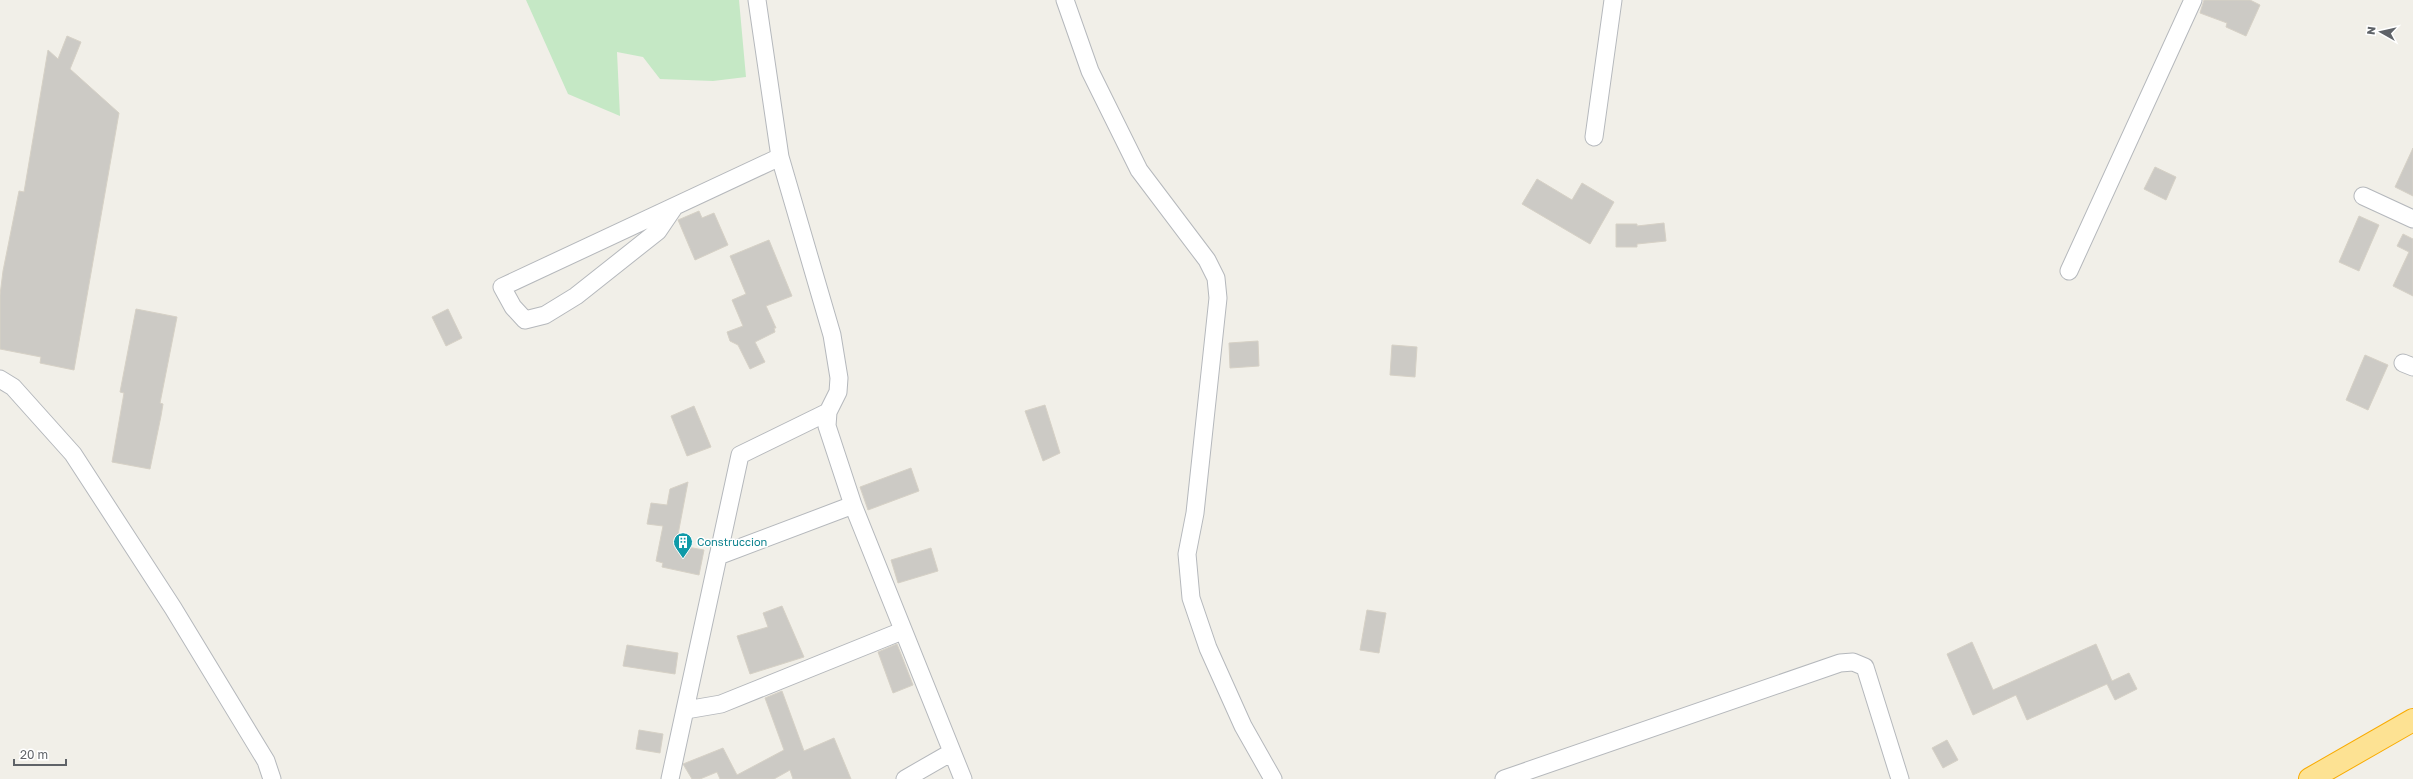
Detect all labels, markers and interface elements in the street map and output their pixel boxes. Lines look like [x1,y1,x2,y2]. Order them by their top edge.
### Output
north arrow [2361,12,2401,52]
text: N [2364,25,2378,36]
building icon: Construccion [672,531,694,559]
place label: Construccion [697,535,767,548]
scale bar [14,741,66,767]
text: 20 m [20,747,48,762]

